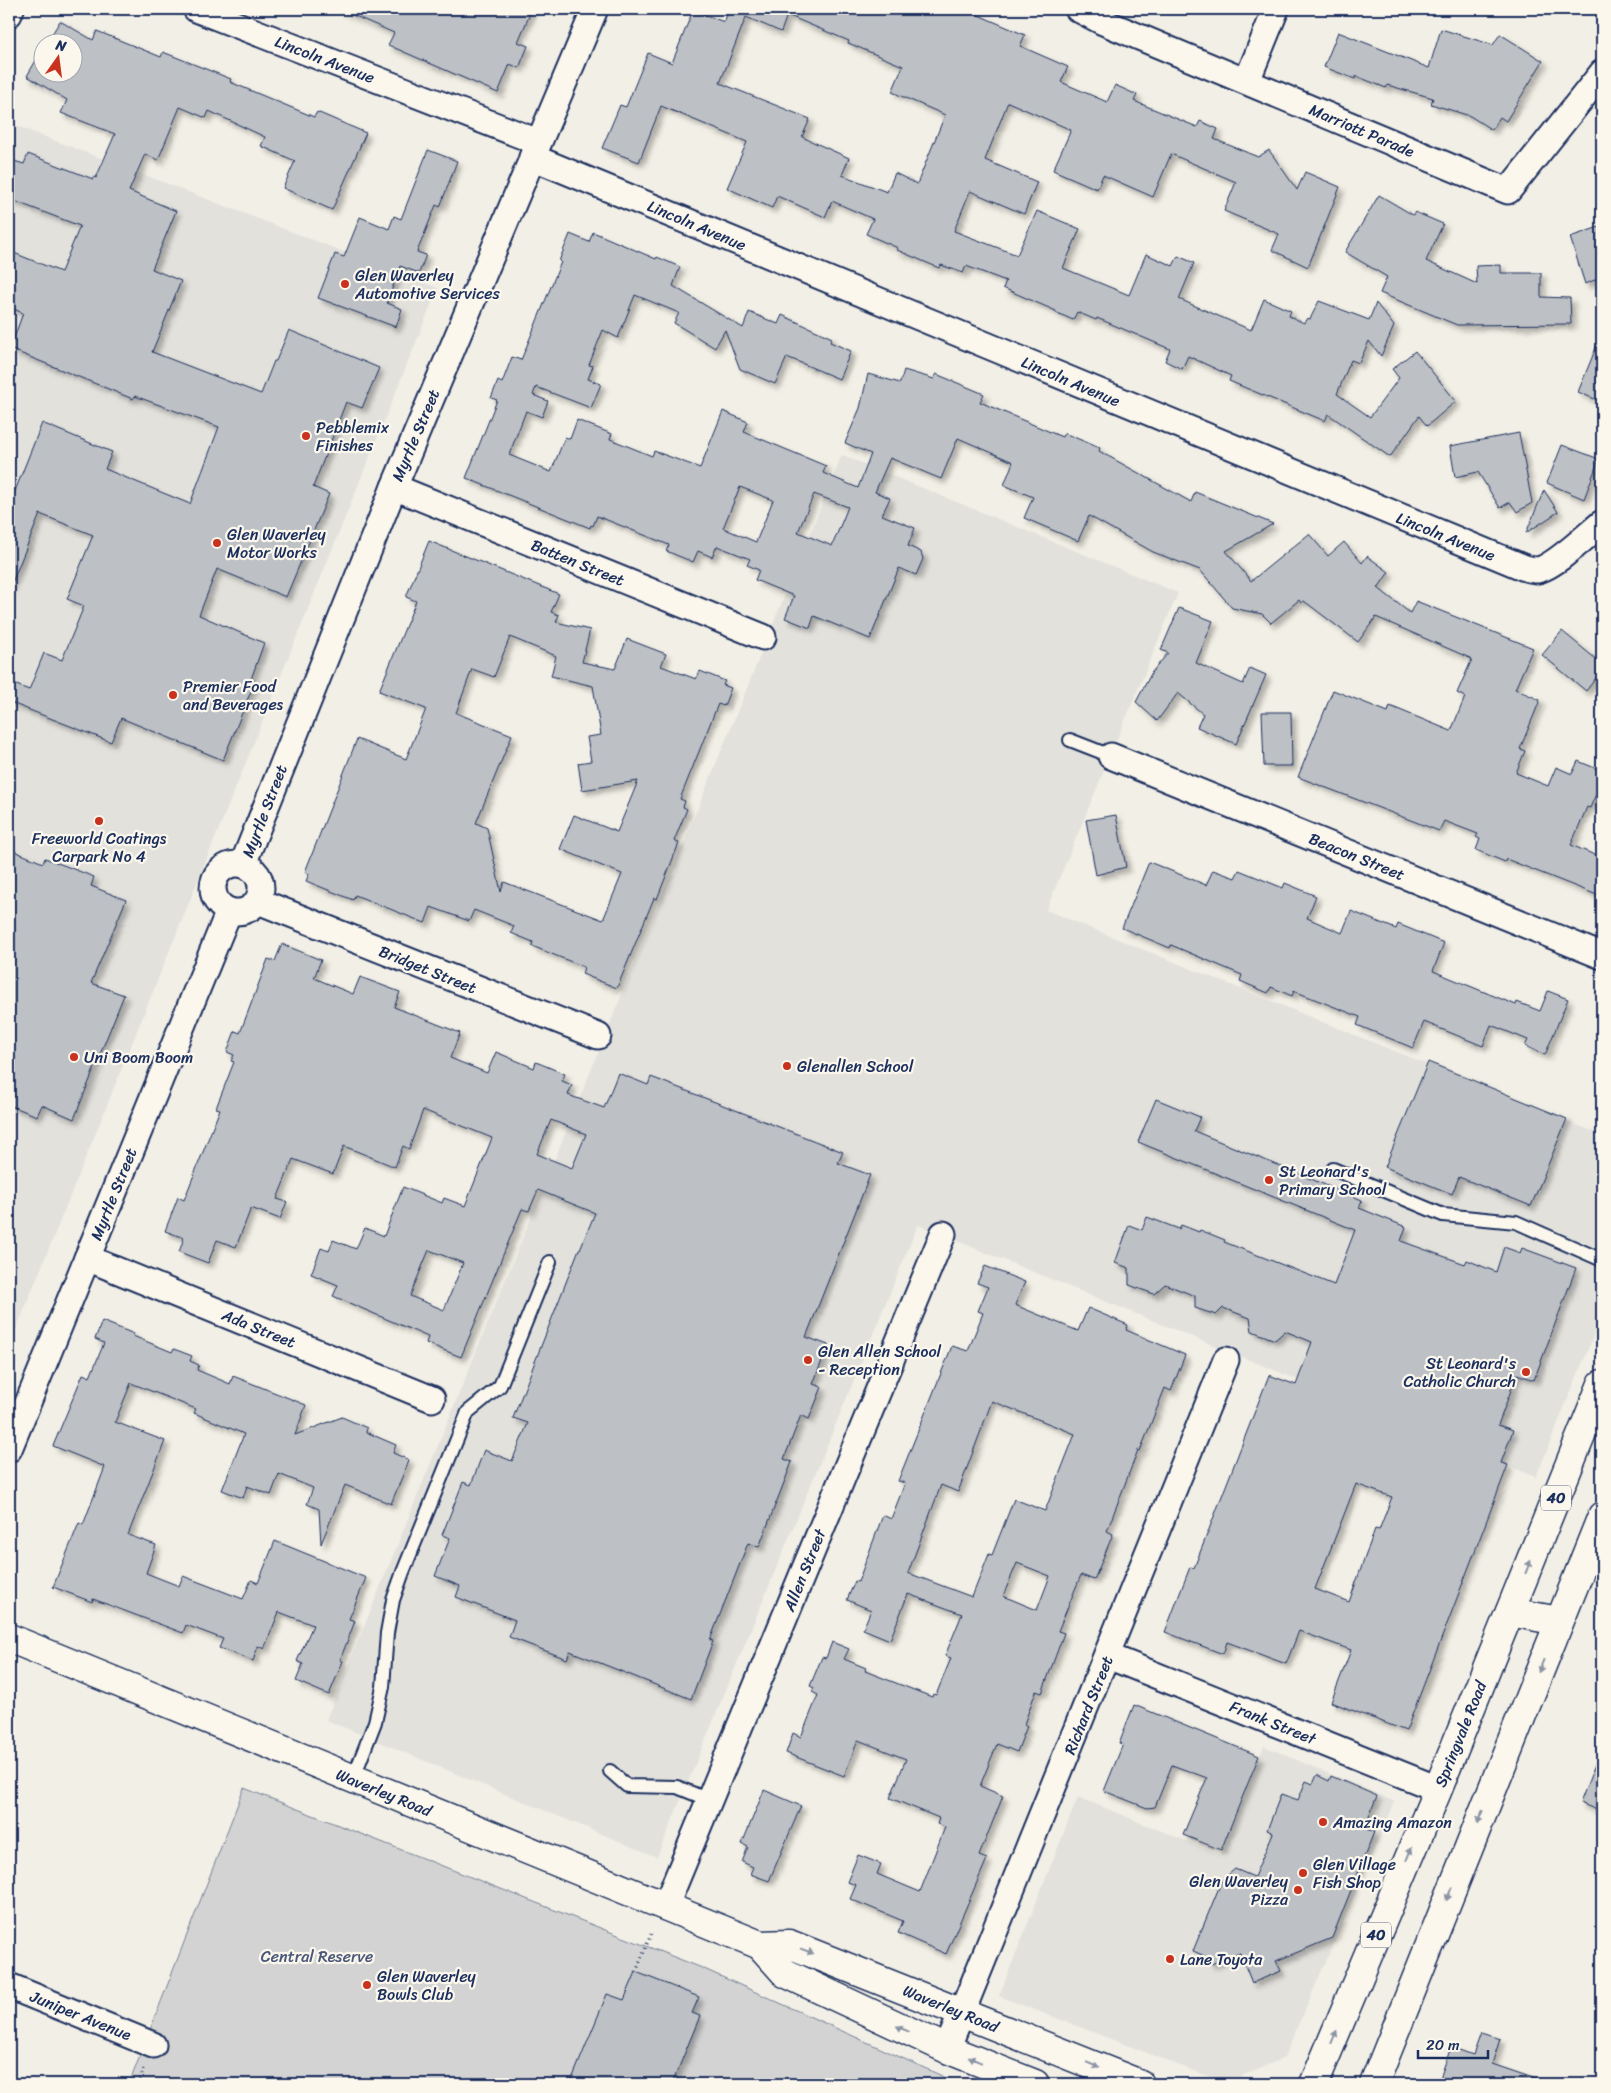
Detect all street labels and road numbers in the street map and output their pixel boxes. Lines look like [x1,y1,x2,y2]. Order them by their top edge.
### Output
street label: Lincoln Avenue [271,27,379,92]
street label: Marriott Parade [1304,95,1419,166]
street label: Lincoln Avenue [643,192,751,259]
street label: Lincoln Avenue [1017,348,1125,415]
street label: Myrtle Street [383,384,448,486]
street label: Lincoln Avenue [1392,503,1500,570]
street label: Batten Street [527,530,629,594]
street label: Myrtle Street [233,760,296,862]
street label: Beacon Street [1304,824,1409,889]
street label: Bridget Street [374,937,481,1002]
street label: Myrtle Street [82,1143,145,1245]
street label: Ada Street [216,1300,300,1356]
road number: 40 [1541,1486,1571,1510]
street label: Allen Street [774,1524,834,1617]
street label: Richard Street [1055,1651,1122,1759]
street label: Springvale Road [1426,1675,1496,1792]
street label: Frank Street [1225,1692,1321,1753]
street label: Waverley Road [331,1760,438,1826]
road number: 40 [1361,1922,1391,1948]
street label: Waverley Road [898,1976,1005,2042]
street label: Juniper Avenue [25,1982,136,2049]

